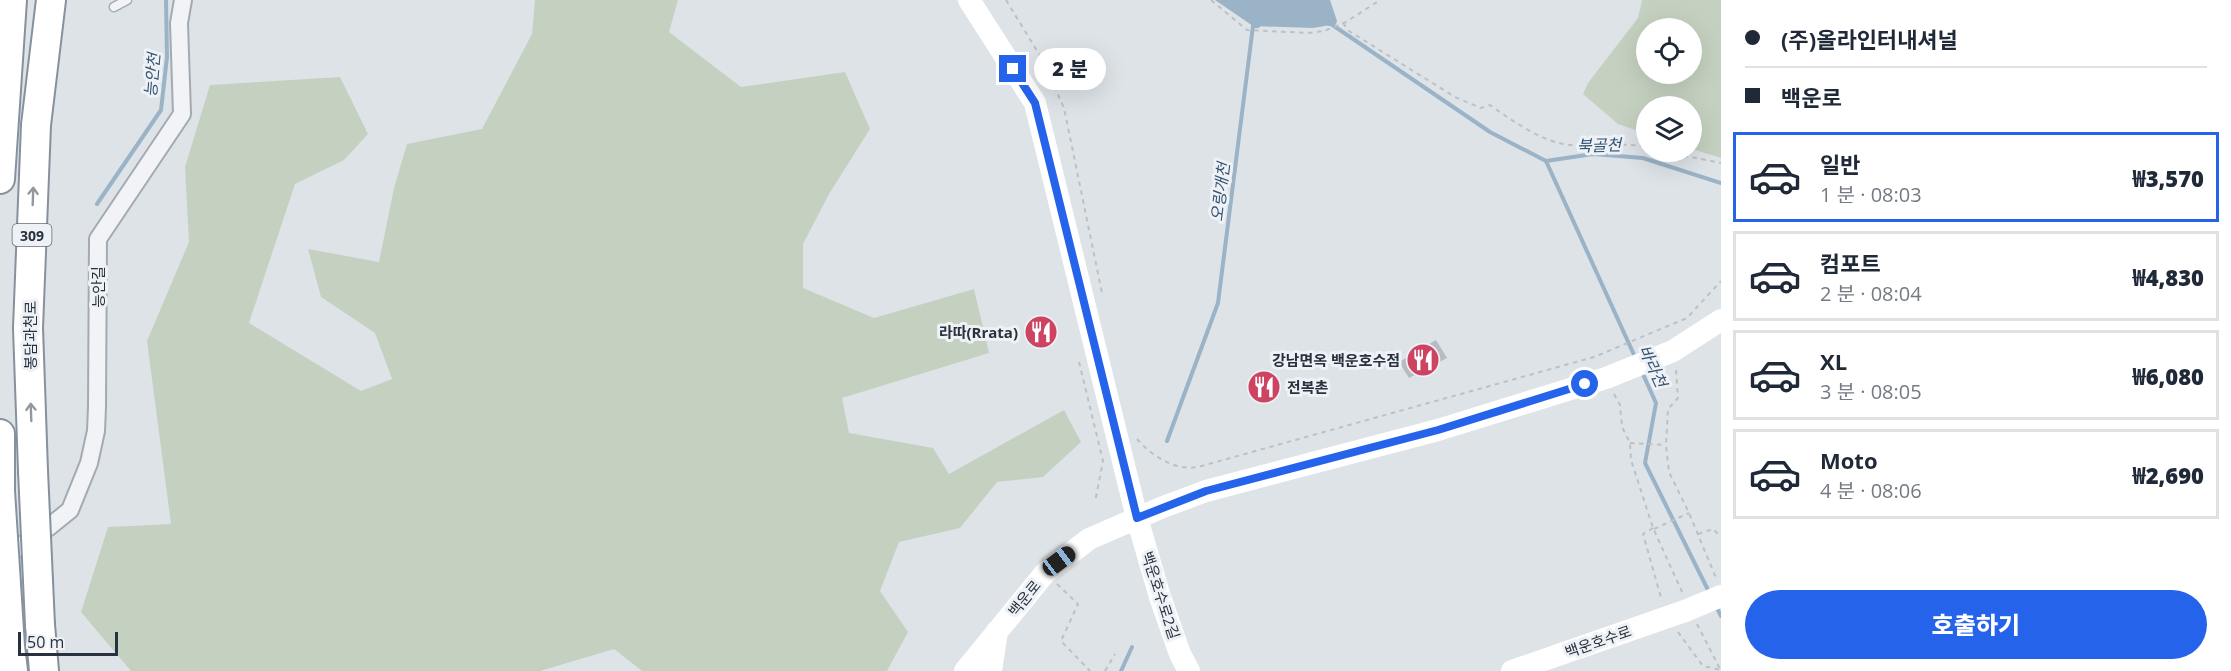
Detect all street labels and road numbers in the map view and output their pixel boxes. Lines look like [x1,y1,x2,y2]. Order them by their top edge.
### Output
road number: 309 [12,224,51,246]
street label: 능안길 [88,266,108,308]
street label: 봉담과천로 [20,300,40,370]
street label: 백운호수로2길 [1137,548,1185,642]
street label: 백운로 [1003,576,1045,620]
street label: 백운호수로 [1562,620,1634,662]

